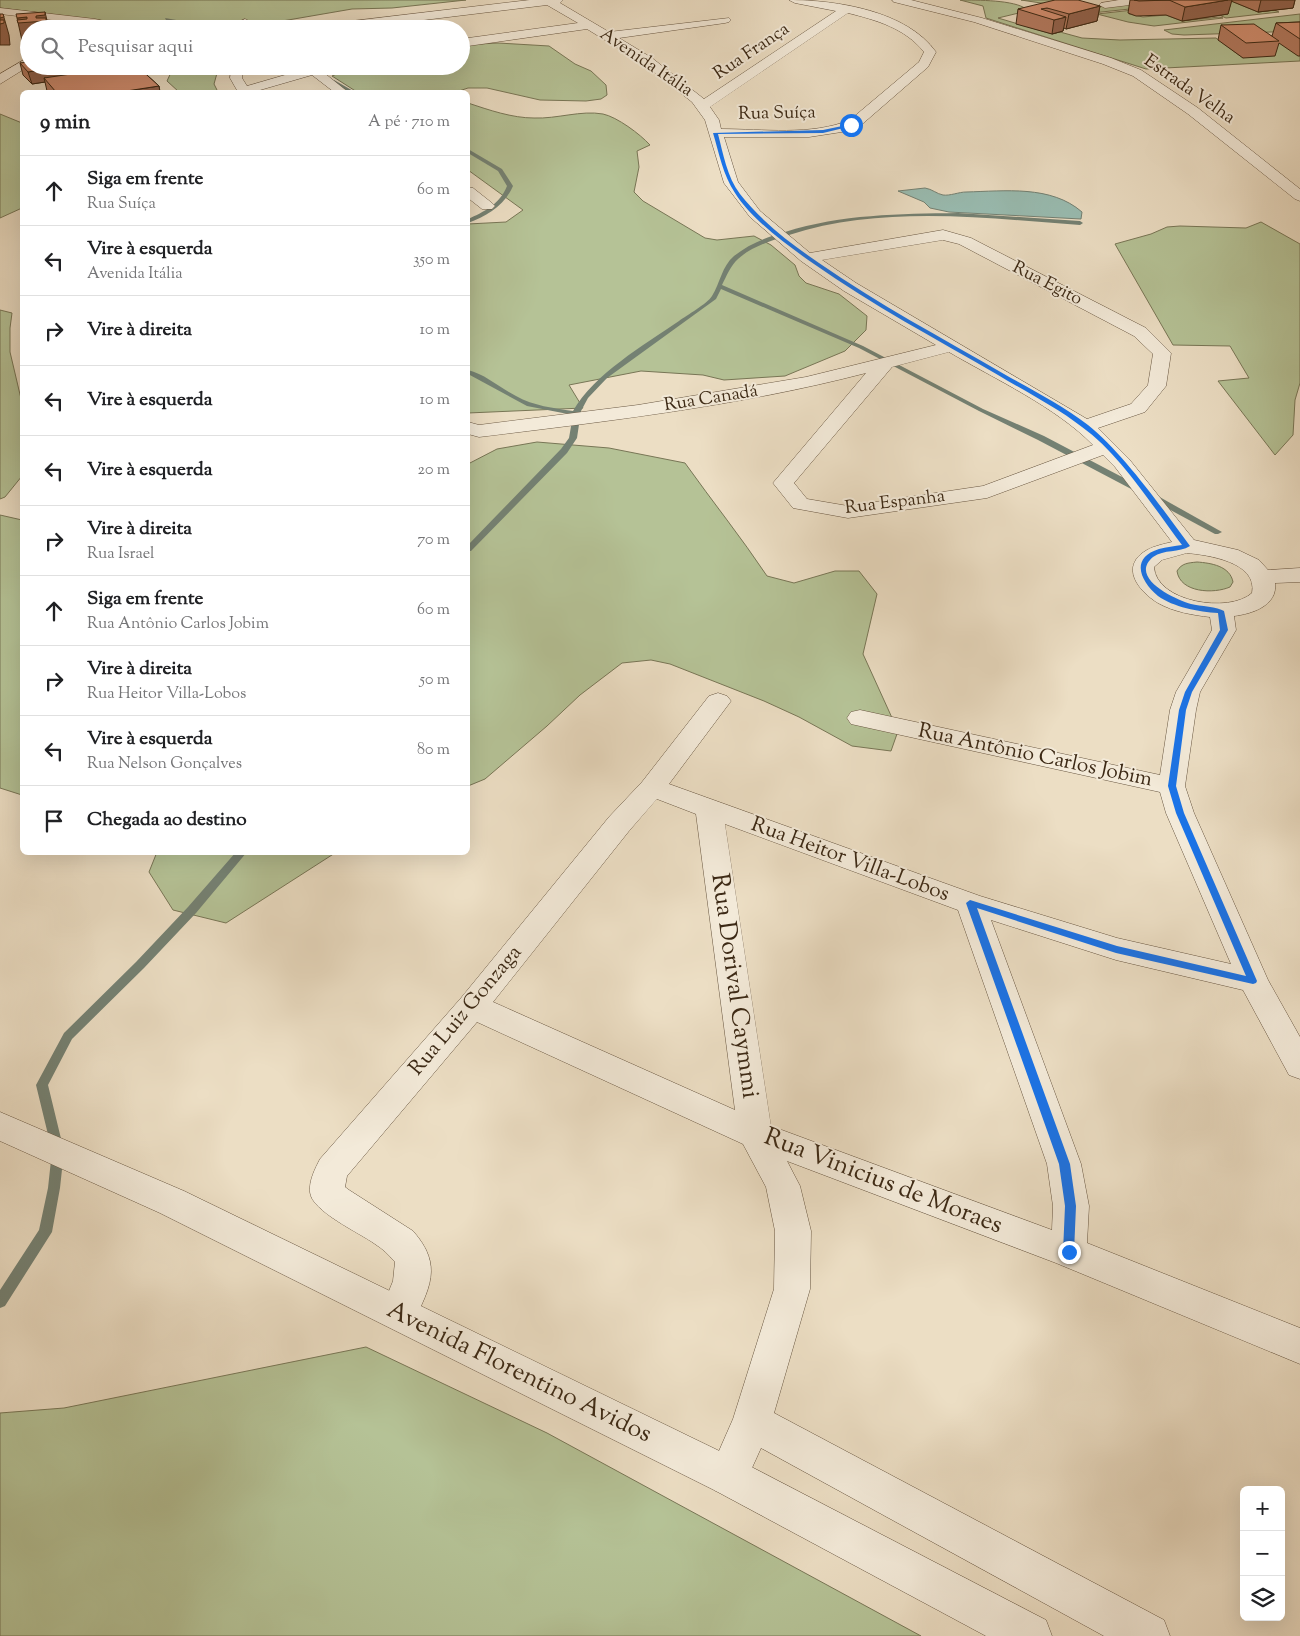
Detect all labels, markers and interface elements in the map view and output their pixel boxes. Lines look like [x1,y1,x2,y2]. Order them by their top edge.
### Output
street label: Rua França [709,17,795,87]
search box [20,20,470,75]
street label: Avenida Itália [594,22,698,104]
icon: search [38,34,66,62]
text: Pesquisar aqui [78,34,193,61]
street label: Estrada Velha [1138,49,1240,131]
street label: Rua Suíça [738,100,816,128]
text: 9 min [40,108,90,138]
text: A pé · 710 m [368,111,450,134]
route start [840,114,863,137]
text: Siga em frente [87,166,203,193]
icon: ahead [40,177,68,205]
text: 60 m [417,179,450,202]
text: Rua Suíça [87,193,156,216]
text: Vire à esquerda [87,236,213,263]
icon: left [40,247,68,275]
text: 350 m [413,249,450,272]
street label: Rua Egito [1007,255,1087,313]
text: Avenida Itália [87,263,183,286]
icon: right [40,317,68,345]
text: Vire à direita [87,317,192,344]
text: 10 m [420,319,450,342]
street label: Rua Canadá [662,379,760,419]
icon: left [40,387,68,415]
text: Vire à esquerda [87,387,213,414]
text: 10 m [420,389,450,412]
icon: left [40,457,68,485]
text: Vire à esquerda [87,457,213,484]
text: 20 m [417,459,450,482]
street label: Rua Espanha [843,484,947,522]
text: Vire à direita [87,516,192,543]
icon: right [40,527,68,555]
text: 70 m [417,529,450,552]
text: Rua Israel [87,543,155,566]
text: Siga em frente [87,586,203,613]
icon: ahead [40,597,68,625]
text: 60 m [417,599,450,622]
text: Rua Antônio Carlos Jobim [87,613,269,636]
text: Vire à direita [87,656,192,683]
icon: right [40,667,68,695]
text: 50 m [419,669,450,692]
text: Rua Heitor Villa-Lobos [87,683,246,706]
street label: Rua Antônio Carlos Jobim [915,717,1155,795]
text: Vire à esquerda [87,726,213,753]
icon: left [40,737,68,765]
text: 80 m [417,739,450,762]
text: Rua Nelson Gonçalves [87,753,242,776]
icon: arrive [40,807,68,835]
text: Chegada ao destino [87,807,247,834]
street label: Rua Heitor Villa-Lobos [747,810,953,910]
street label: Rua Dorival Caymmi [700,871,768,1101]
street label: Rua Luiz Gonzaga [402,939,530,1083]
street label: Rua Vinicius de Moraes [758,1120,1008,1244]
route end [1058,1241,1081,1264]
street label: Avenida Florentino Avidos [380,1293,658,1453]
map controls [1240,1486,1285,1621]
button: + [1240,1486,1285,1531]
button: − [1240,1531,1285,1576]
button: layers [1240,1576,1285,1621]

